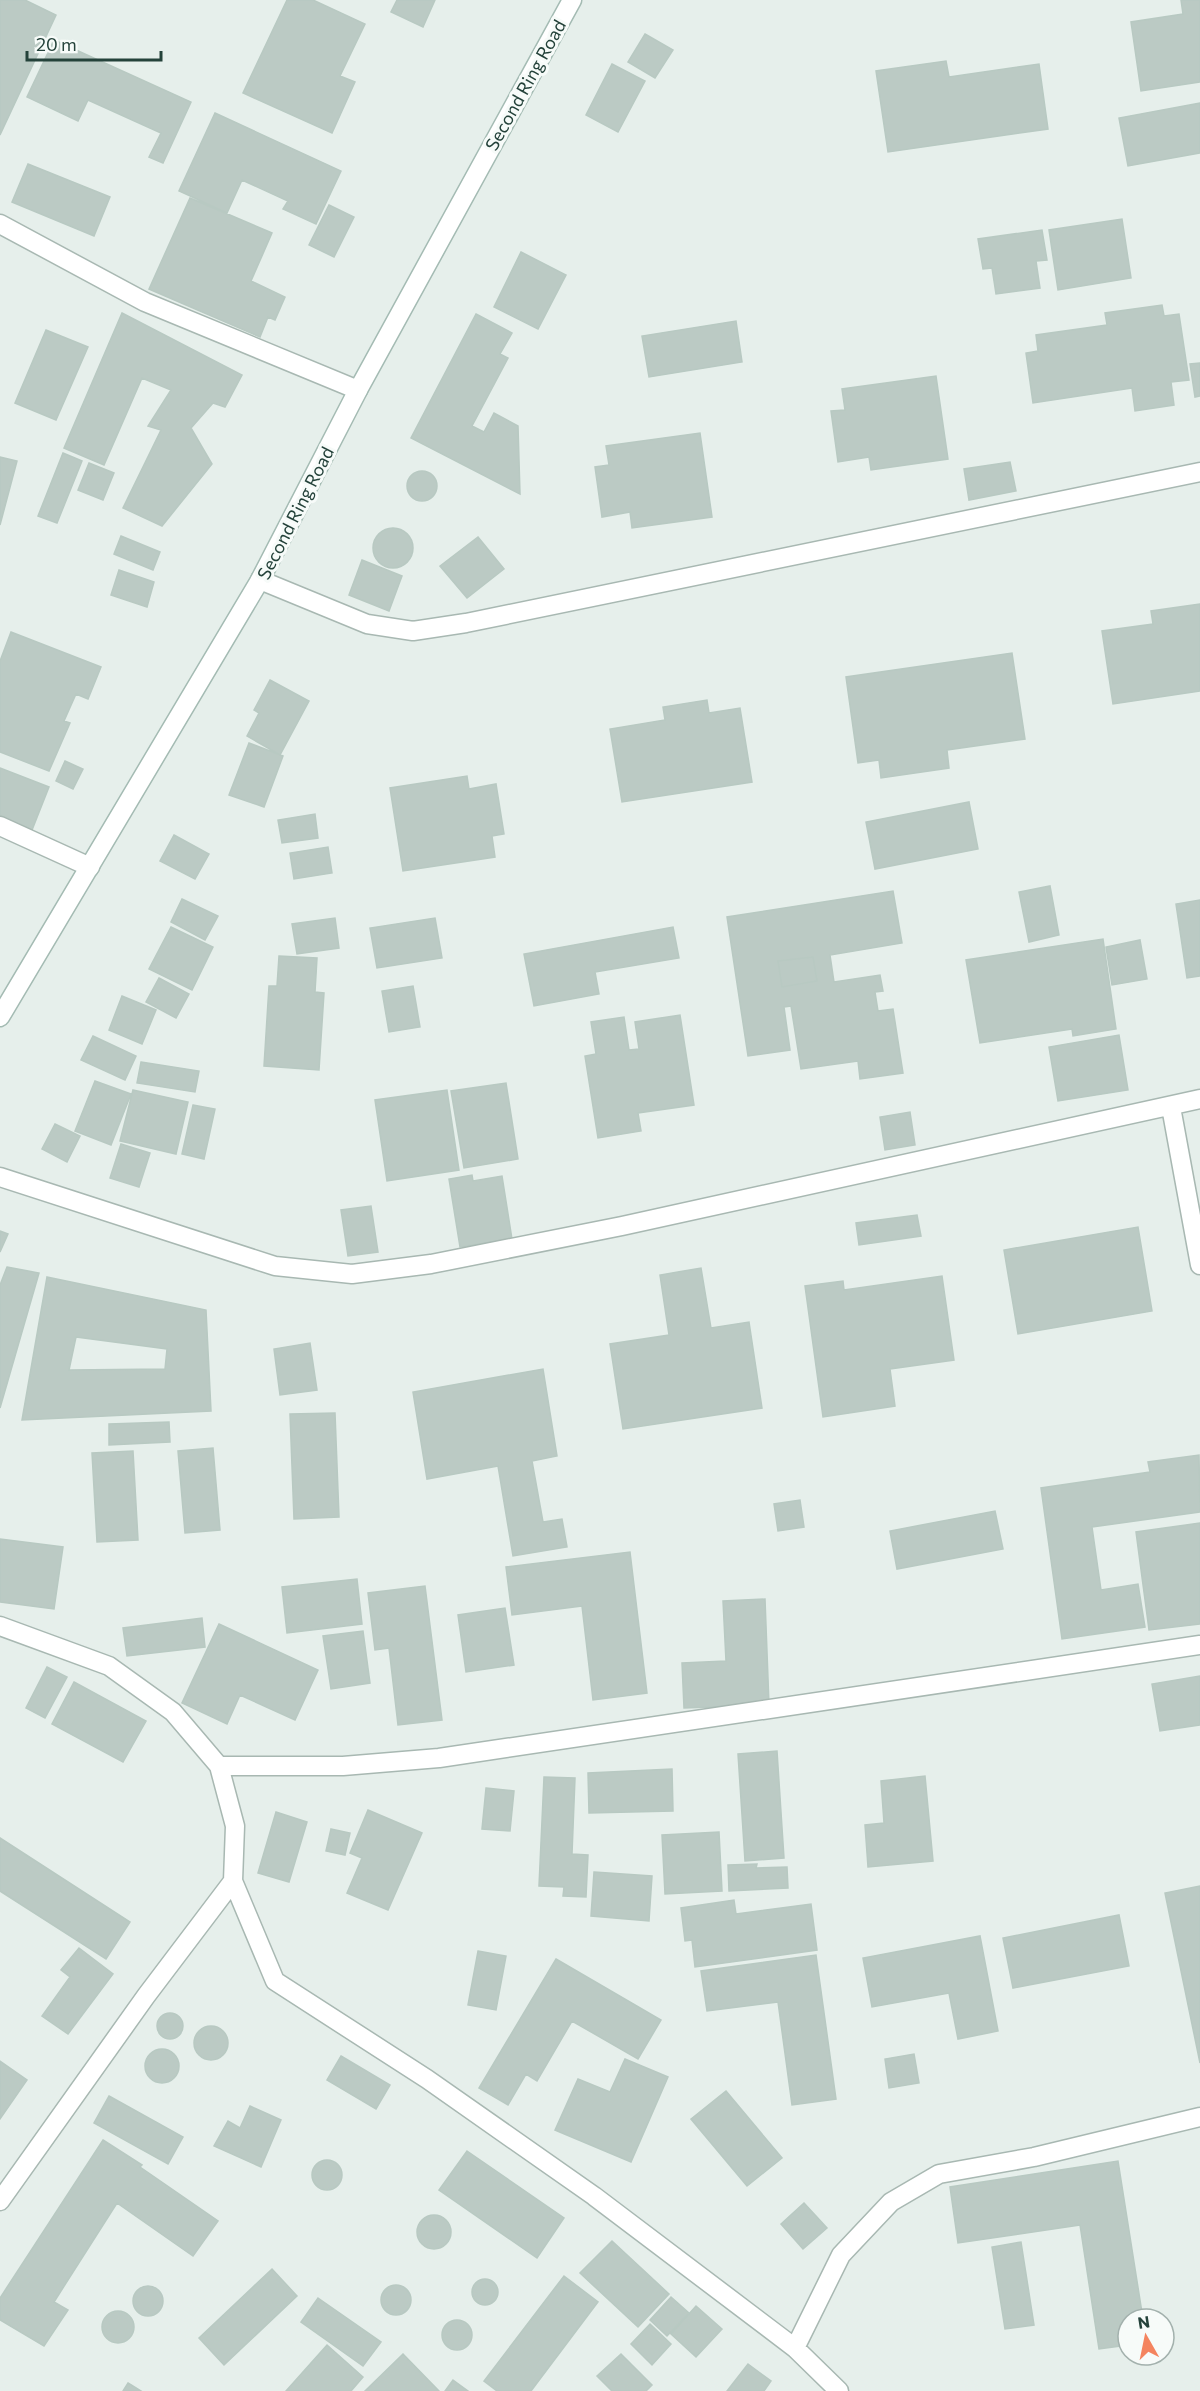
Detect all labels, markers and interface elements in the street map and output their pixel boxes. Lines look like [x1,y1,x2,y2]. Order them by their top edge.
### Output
street label: Second Ring Road [480,16,570,154]
scale bar [27,24,160,62]
text: 20 m [36,33,77,55]
street label: Second Ring Road [252,443,338,583]
north arrow [1116,2307,1176,2367]
text: N [1136,2311,1151,2332]

